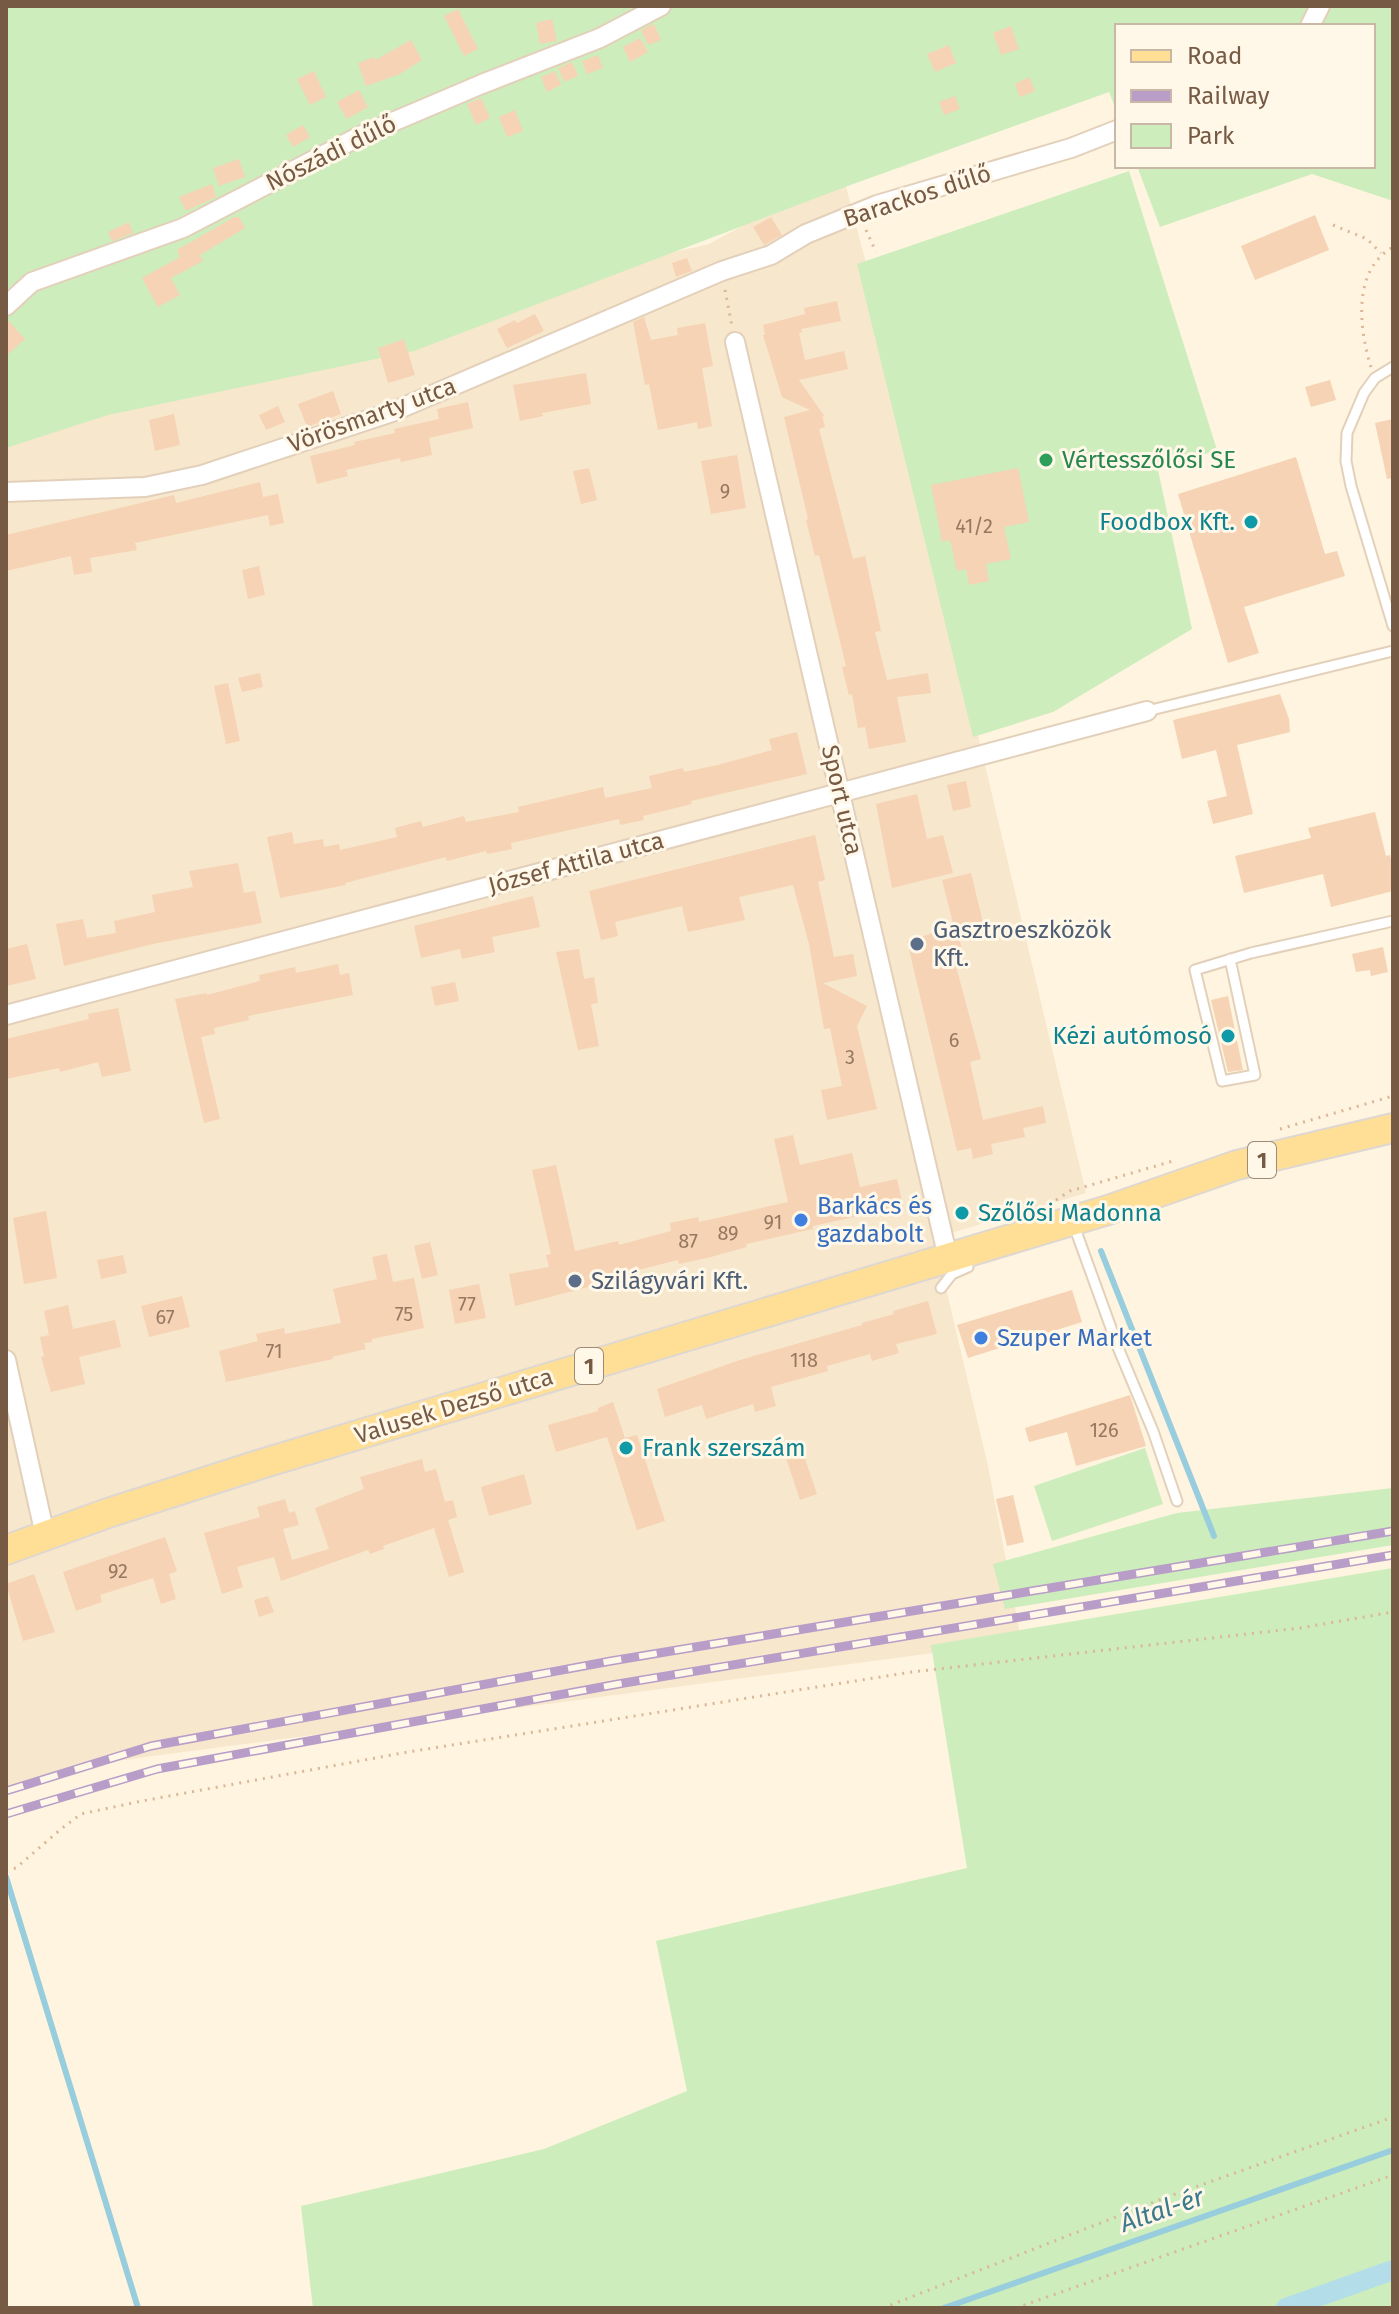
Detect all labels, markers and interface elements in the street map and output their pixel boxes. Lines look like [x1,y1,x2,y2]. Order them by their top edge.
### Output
legend [1115,24,1375,168]
text: Road [1187,42,1242,70]
text: Railway [1187,82,1270,110]
street label: Nószádi dűlő [261,109,401,197]
text: Park [1187,122,1235,150]
street label: Barackos dűlő [840,159,994,233]
street label: Vörösmarty utca [284,372,460,458]
place label: Vértesszőlősi SE [1062,446,1236,474]
marker: Vértesszőlősi SE [1037,451,1055,469]
house number: 9 [720,479,730,503]
place label: Foodbox Kft. [1099,508,1235,536]
marker: Foodbox Kft. [1242,513,1260,531]
house number: 41/2 [955,514,993,538]
street label: Sport utca [816,742,868,858]
street label: József Attila utca [485,826,667,900]
place label: Gasztroeszközök Kft. [933,916,1112,972]
marker: Gasztroeszközök Kft. [908,935,926,953]
place label: Kézi autómosó [1053,1022,1212,1050]
marker: Kézi autómosó [1219,1027,1237,1045]
house number: 6 [949,1028,959,1052]
house number: 3 [845,1045,855,1069]
road number: 1 [1248,1142,1276,1178]
place label: Barkács és gazdabolt [817,1192,932,1248]
place label: Szőlősi Madonna [978,1199,1162,1227]
marker: Szőlősi Madonna [953,1204,971,1222]
house number: 91 [764,1210,782,1234]
marker: Barkács és gazdabolt [792,1211,810,1229]
house number: 89 [717,1221,739,1245]
house number: 87 [678,1229,698,1253]
place label: Szilágyvári Kft. [591,1267,748,1295]
marker: Szilágyvári Kft. [566,1272,584,1290]
house number: 77 [458,1292,476,1316]
house number: 75 [395,1302,413,1326]
house number: 67 [155,1305,175,1329]
place label: Szuper Market [997,1324,1152,1352]
marker: Szuper Market [972,1329,990,1347]
house number: 71 [265,1339,283,1363]
road number: 1 [575,1348,603,1384]
house number: 118 [790,1348,818,1372]
street label: Valusek Dezső utca [351,1363,557,1449]
house number: 126 [1089,1418,1119,1442]
place label: Frank szerszám [642,1434,806,1462]
marker: Frank szerszám [617,1439,635,1457]
house number: 92 [108,1559,128,1583]
water label: Által-ér [1115,2181,1209,2239]

